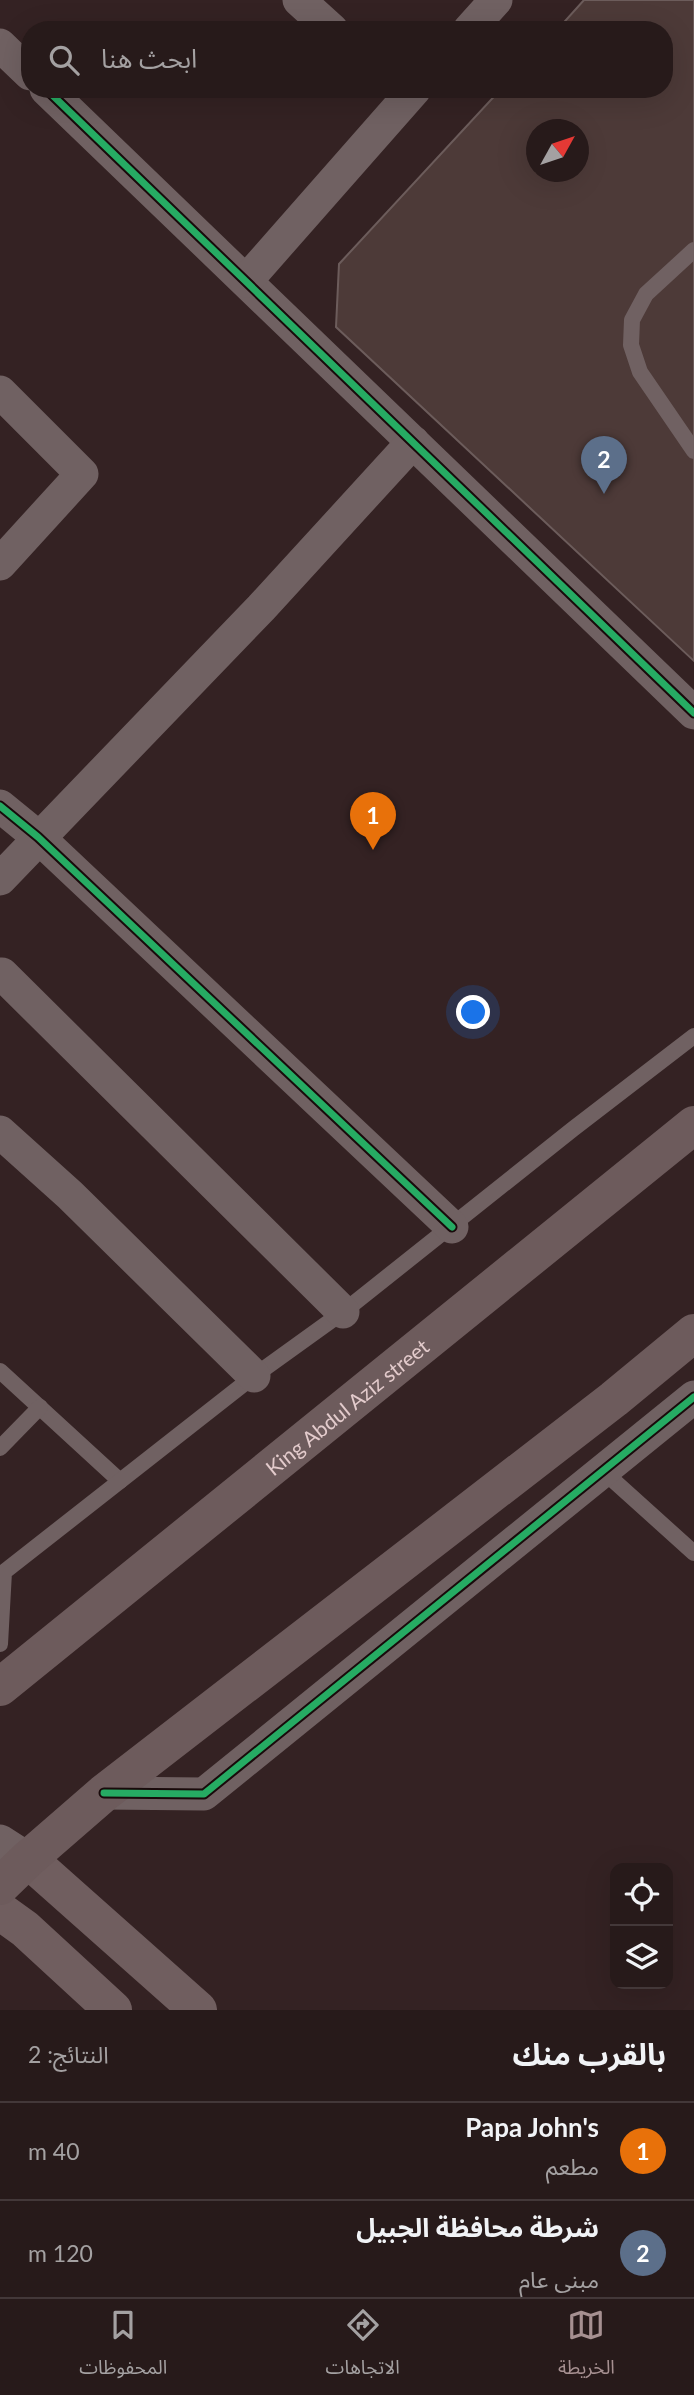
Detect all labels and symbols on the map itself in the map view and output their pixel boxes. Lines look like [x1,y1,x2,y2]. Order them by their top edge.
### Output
north arrow [526,119,589,182]
pin: 2 [581,436,627,494]
pin: 1 [350,792,396,850]
your location [456,995,490,1029]
street label: King Abdul Aziz street [260,1333,434,1480]

